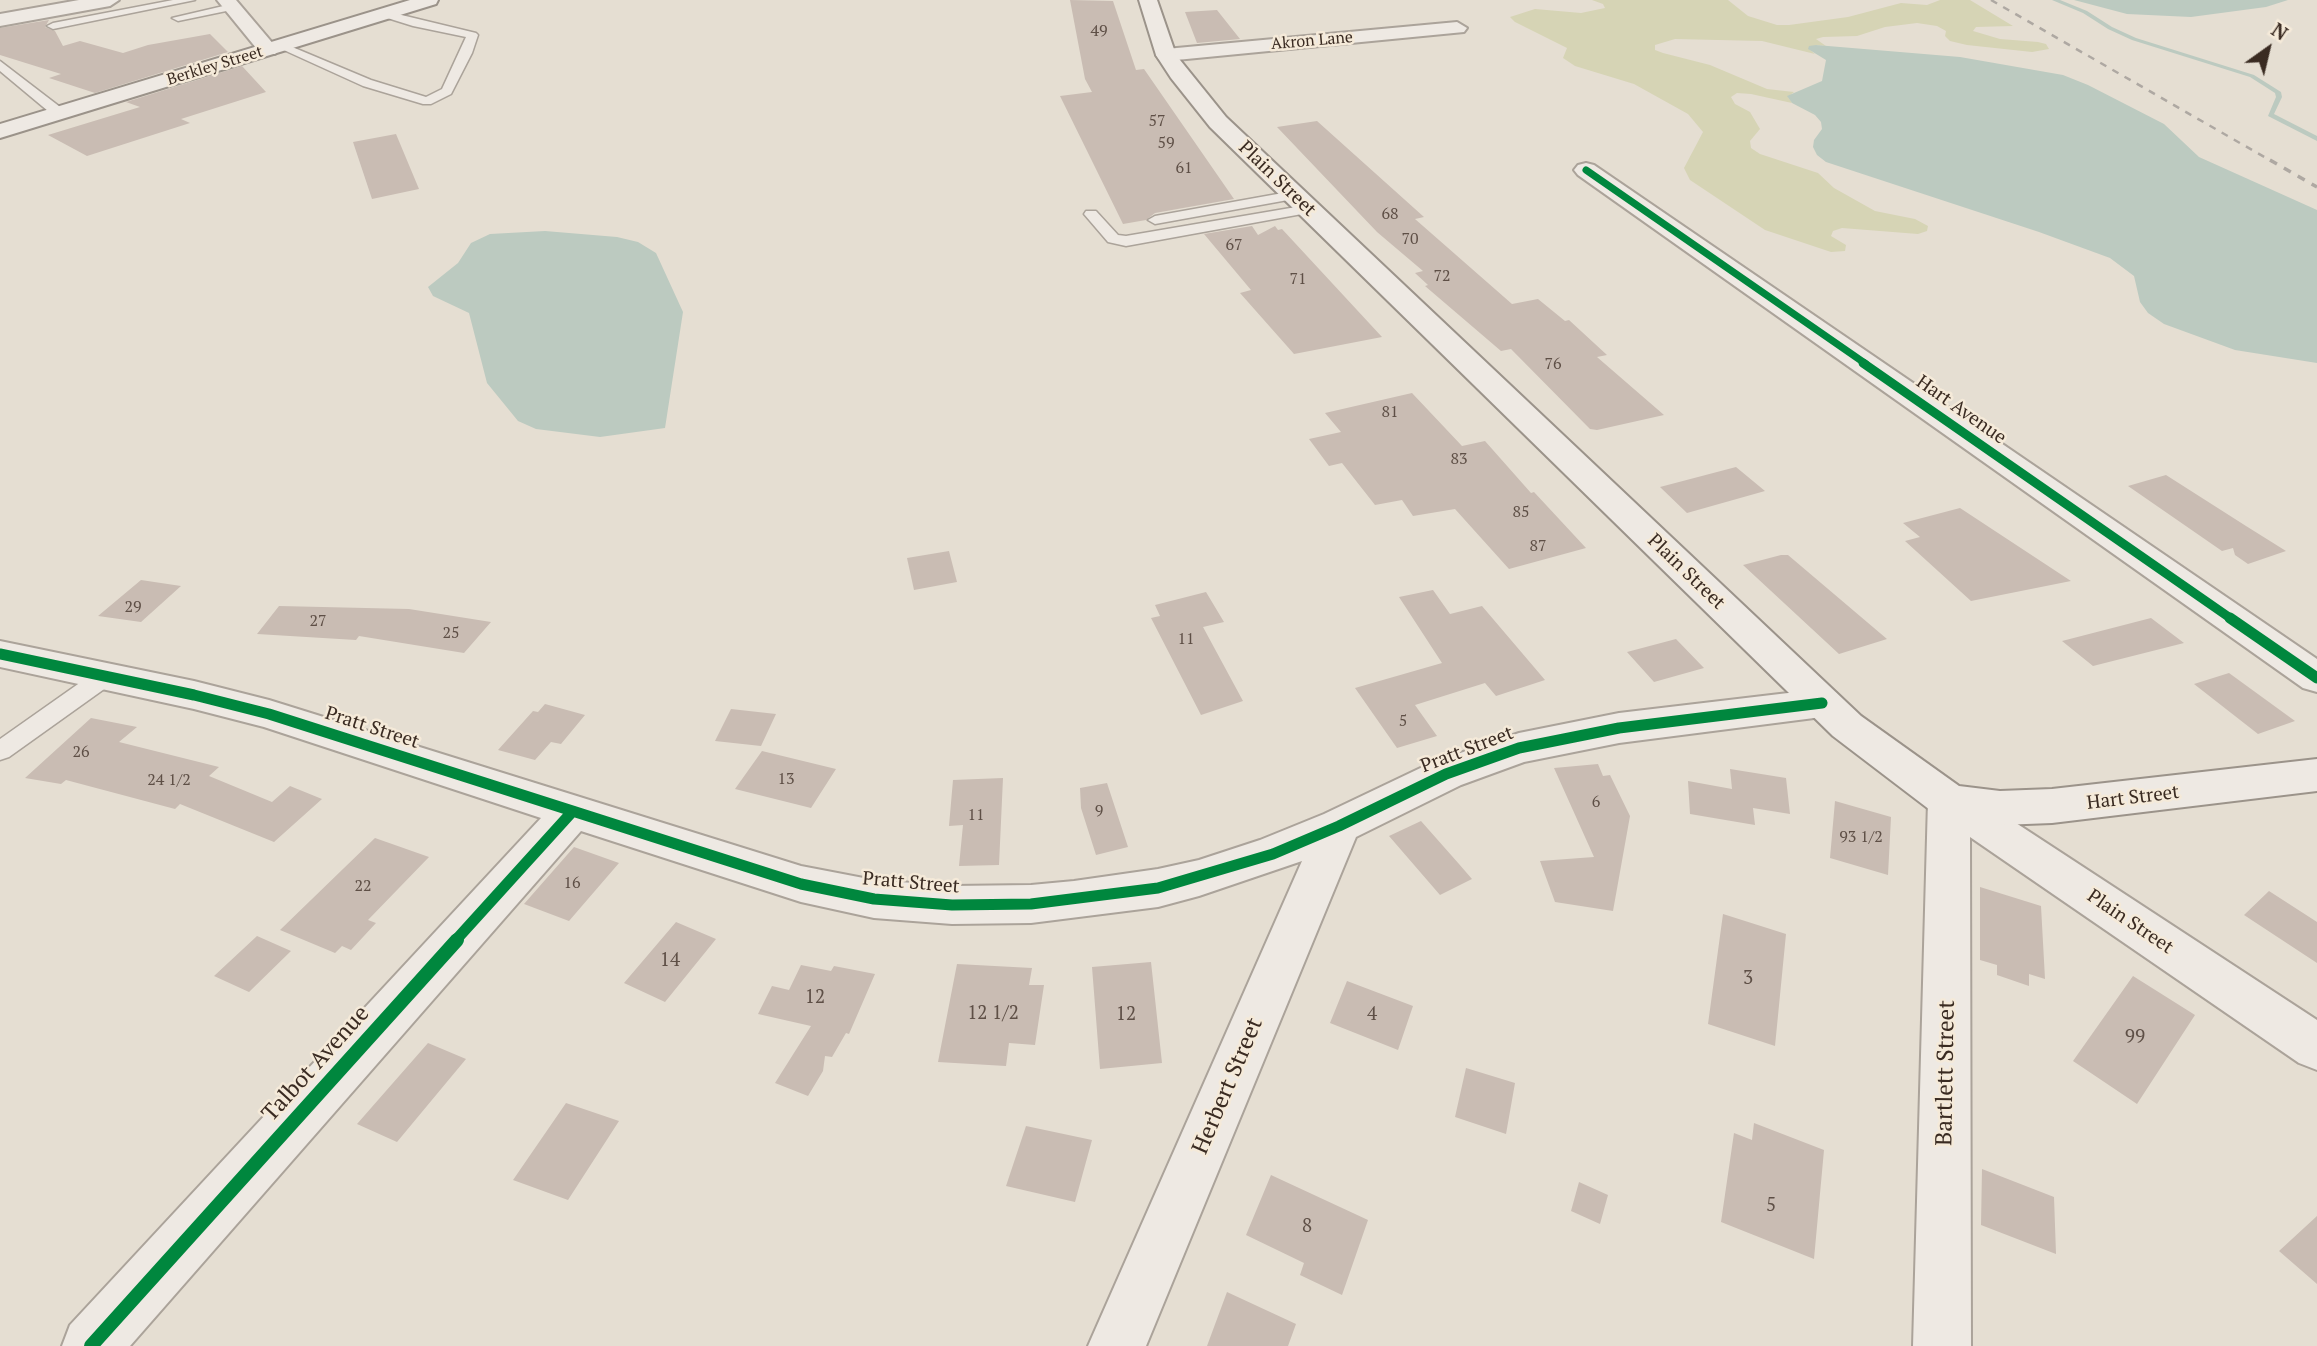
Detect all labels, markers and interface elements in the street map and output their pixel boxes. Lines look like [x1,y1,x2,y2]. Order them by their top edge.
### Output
north arrow [2233,14,2303,84]
text: N [2267,17,2293,46]
house number: 49 [1090,21,1108,41]
street label: Akron Lane [1270,28,1354,54]
street label: Berkley Street [165,42,265,90]
house number: 57 [1148,111,1166,131]
house number: 59 [1157,133,1175,153]
street label: Plain Street [1233,136,1321,222]
house number: 61 [1175,158,1193,178]
house number: 68 [1381,204,1399,224]
house number: 70 [1401,229,1419,249]
house number: 67 [1225,235,1243,255]
house number: 72 [1433,266,1451,286]
house number: 71 [1289,269,1307,289]
house number: 76 [1544,354,1562,374]
street label: Hart Avenue [1912,371,2010,449]
house number: 81 [1381,402,1399,422]
house number: 83 [1450,449,1468,469]
house number: 85 [1512,502,1530,522]
street label: Plain Street [1642,529,1730,615]
house number: 87 [1529,536,1547,556]
house number: 29 [124,597,142,617]
house number: 27 [309,611,327,631]
house number: 25 [442,623,460,643]
house number: 11 [1177,629,1195,649]
street label: Pratt Street [322,702,422,754]
house number: 5 [1399,711,1407,731]
street label: Pratt Street [1417,722,1517,778]
house number: 26 [72,742,90,762]
house number: 13 [777,769,795,789]
house number: 24 1/2 [147,770,191,790]
street label: Hart Street [2085,781,2181,815]
house number: 6 [1592,792,1600,812]
house number: 9 [1095,801,1103,821]
house number: 11 [967,805,985,825]
house number: 93 1/2 [1839,827,1883,847]
street label: Pratt Street [861,867,961,899]
house number: 16 [563,873,581,893]
house number: 22 [354,876,372,896]
street label: Plain Street [2083,885,2177,959]
house number: 14 [660,950,680,972]
house number: 3 [1743,968,1753,990]
house number: 12 [805,987,825,1009]
street label: Talbot Avenue [257,1000,375,1128]
street label: Bartlett Street [1931,1000,1961,1146]
house number: 12 1/2 [967,1003,1019,1025]
house number: 12 [1116,1004,1136,1026]
house number: 4 [1367,1004,1377,1026]
street label: Herbert Street [1187,1014,1269,1158]
house number: 99 [2125,1027,2145,1049]
house number: 5 [1766,1195,1776,1217]
house number: 8 [1302,1216,1312,1238]

